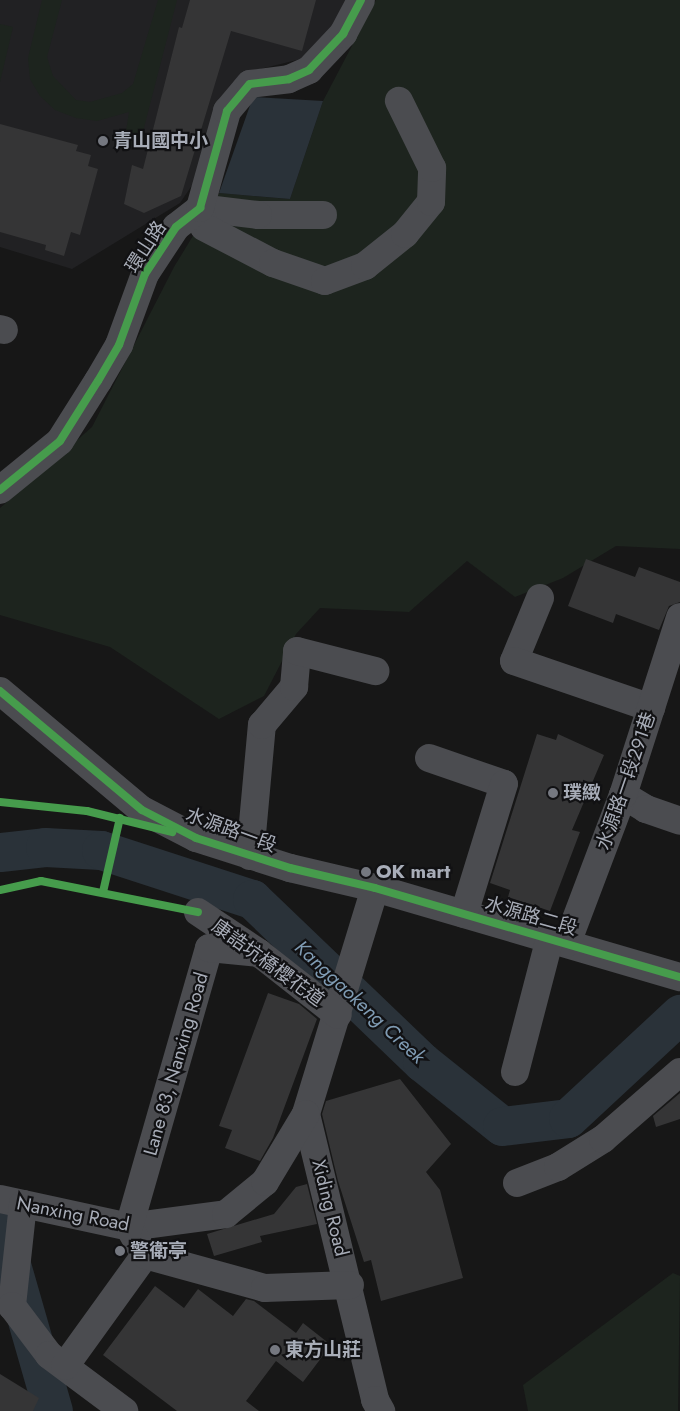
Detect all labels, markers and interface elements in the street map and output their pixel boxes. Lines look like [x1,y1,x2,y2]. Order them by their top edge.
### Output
place label: 青山國中小 [113,130,208,152]
marker: 青山國中小 [97,135,109,147]
street label: 環山路 [121,217,171,277]
street label: 水源路一段291巷 [592,709,660,853]
place label: 璞緻 [563,782,601,804]
marker: 璞緻 [547,787,559,799]
street label: 水源路一段 [182,803,280,857]
place label: OK mart [376,861,450,883]
marker: OK mart [360,866,372,878]
street label: 水源路二段 [482,892,580,940]
street label: 康誥坑橋櫻花道 [207,915,329,1011]
water label: Kanggaokeng Creek [290,935,430,1069]
street label: Lane 83, Nanxing Road [139,970,213,1158]
street label: Xiding Road [307,1157,353,1259]
street label: Nanxing Road [15,1192,131,1236]
place label: 警衛亭 [130,1240,187,1262]
marker: 警衛亭 [114,1245,126,1257]
place label: 東方山莊 [285,1339,361,1361]
marker: 東方山莊 [269,1344,281,1356]

